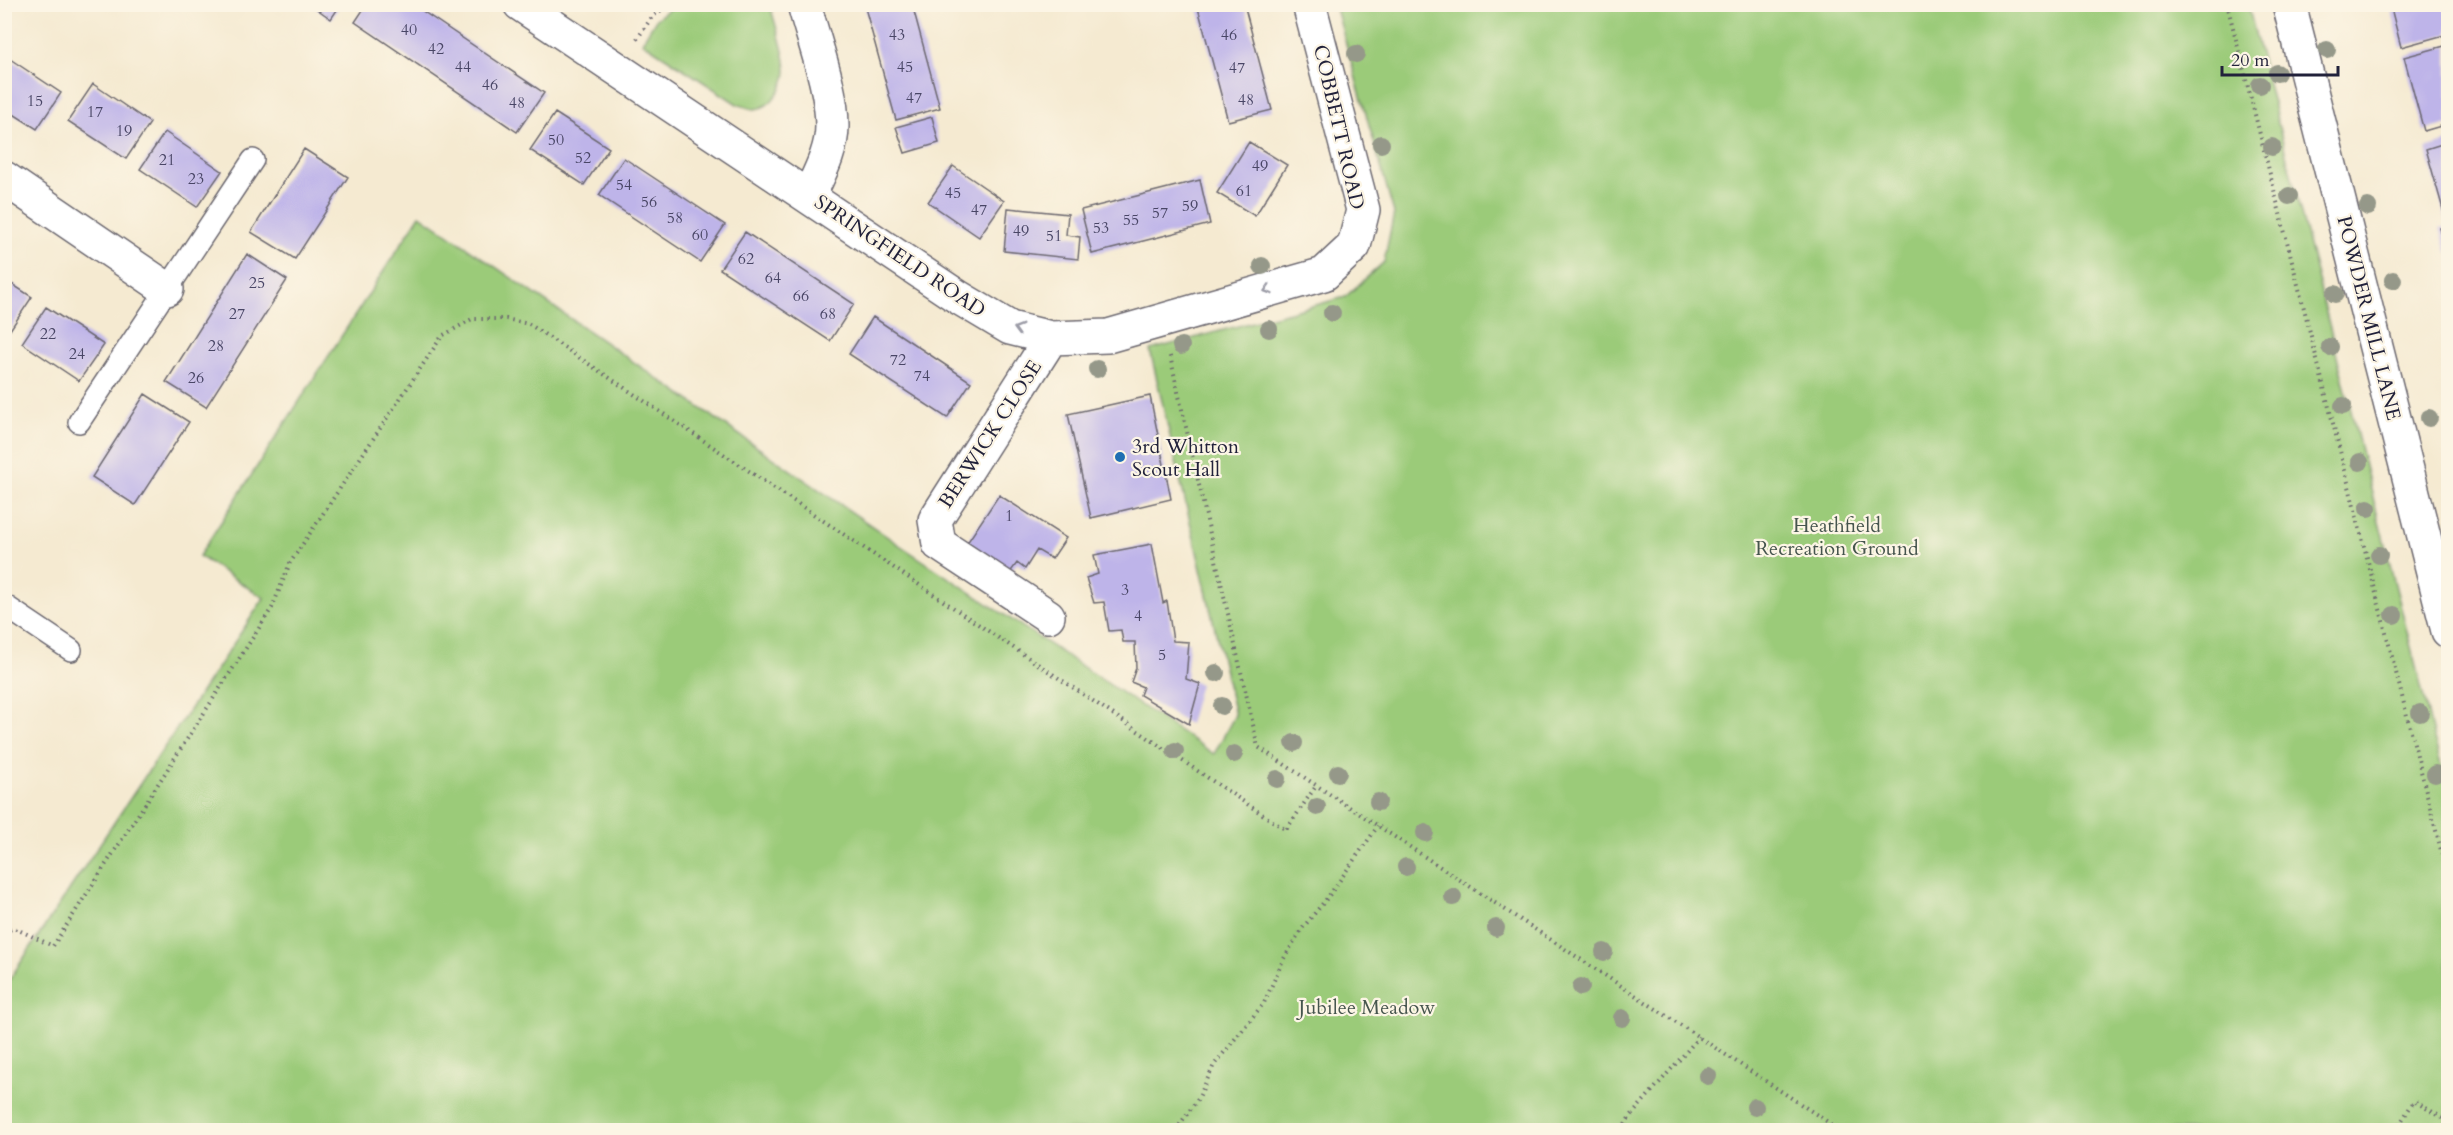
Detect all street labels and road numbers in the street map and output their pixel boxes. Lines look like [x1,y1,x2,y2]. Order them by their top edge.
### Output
street label: COBBETT ROAD [1307,42,1371,212]
street label: SPRINGFIELD ROAD [809,189,991,323]
street label: POWDER MILL LANE [2330,213,2408,423]
street label: BERWICK CLOSE [932,355,1048,513]

